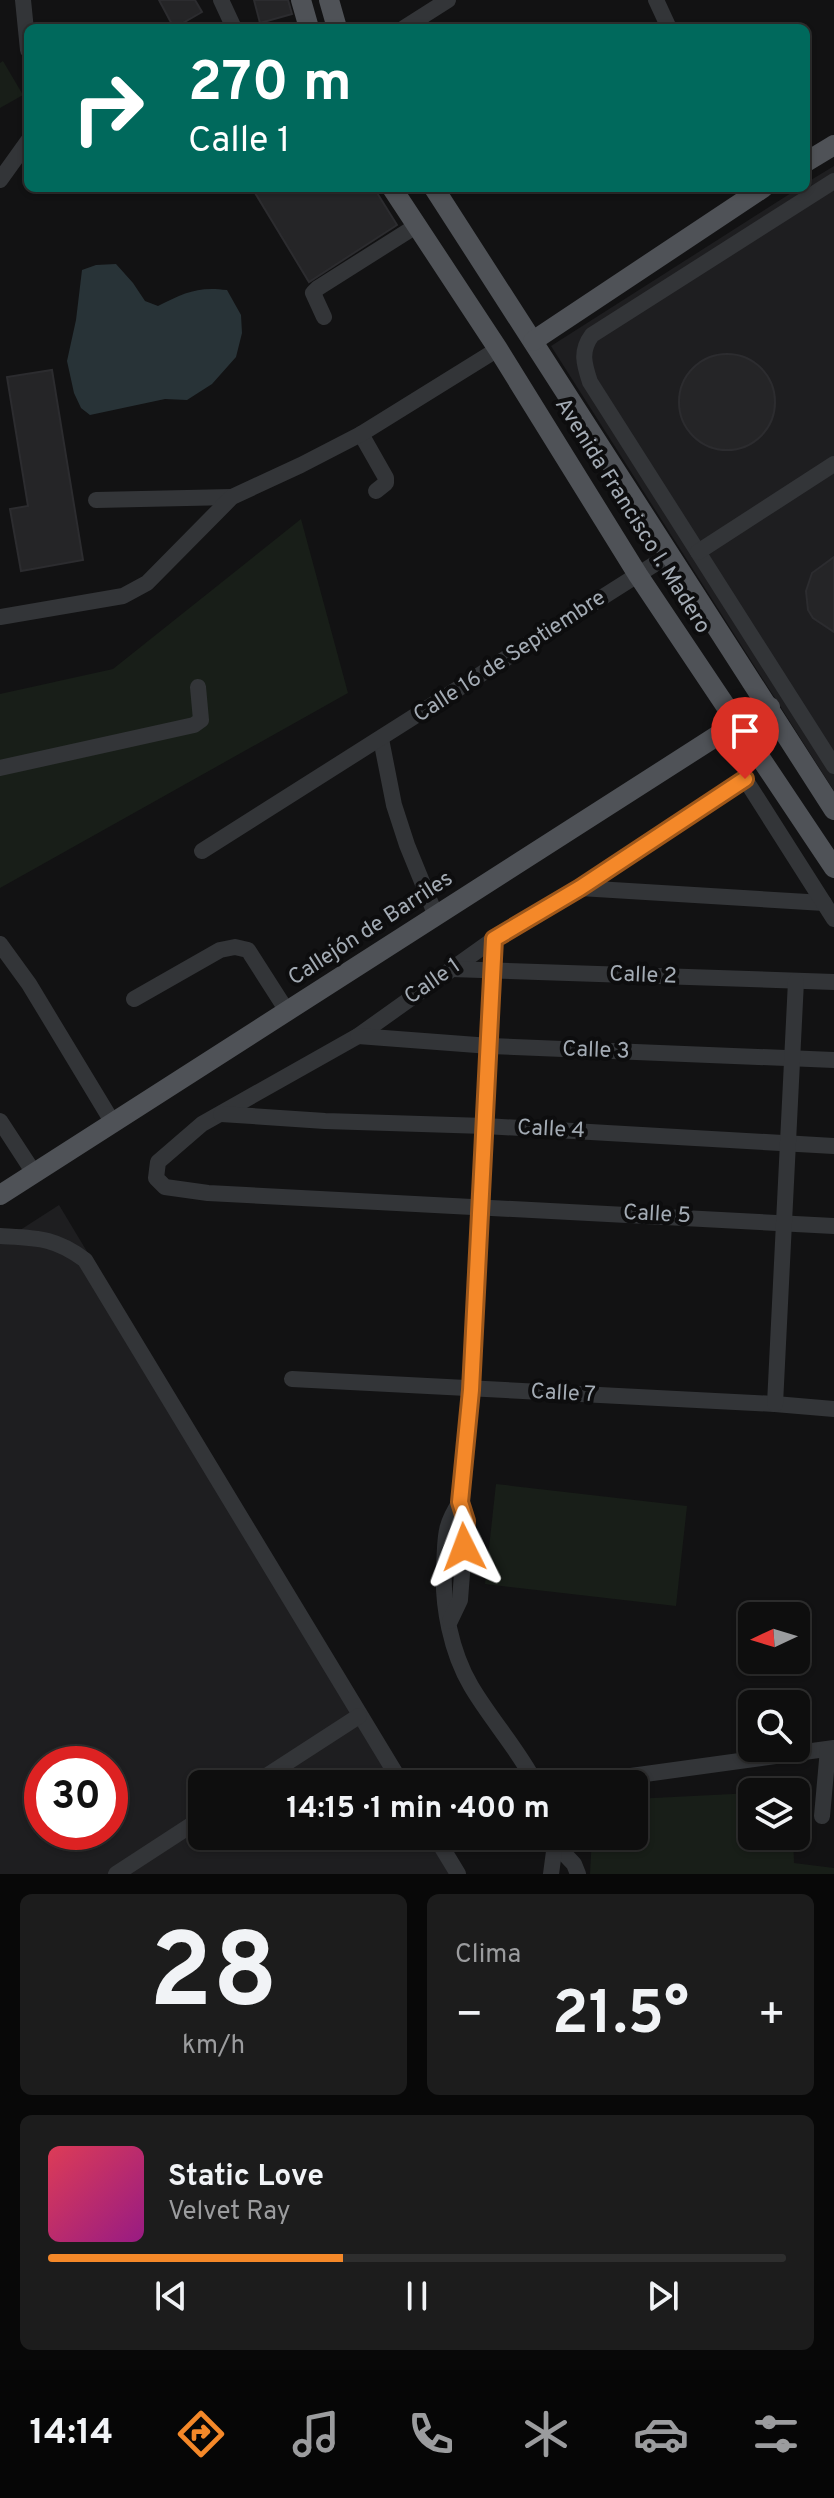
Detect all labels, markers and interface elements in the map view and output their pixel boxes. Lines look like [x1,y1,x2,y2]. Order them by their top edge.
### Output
text: 270 m [188,50,352,120]
icon: right [56,56,160,160]
text: Calle 1 [188,119,290,165]
street label: Avenida Francisco I. Madero [548,393,716,639]
street label: Calle 16 de Septiembre [409,585,611,729]
pin [711,697,779,779]
icon: arrive [723,709,767,753]
street label: Callejón de Barriles [284,866,458,992]
street label: Calle 1 [400,953,466,1011]
street label: Calle 2 [609,961,677,991]
street label: Calle 3 [562,1036,630,1066]
street label: Calle 4 [516,1115,586,1145]
street label: Calle 5 [622,1200,692,1230]
street label: Calle 7 [530,1379,596,1409]
position arrow [422,1505,506,1589]
north arrow [738,1602,810,1674]
map controls [738,1602,810,1850]
button: search [738,1690,810,1762]
speed limit sign: 30 [24,1746,128,1850]
button: layers [738,1778,810,1850]
text: 14:15 · 1 min · 400 m [286,1791,550,1828]
text: 28 [149,1912,278,2044]
text: Clima [455,1939,521,1972]
text: 21.5° [552,1979,689,2055]
text: − [455,1989,483,2045]
text: + [758,1989,786,2045]
text: km/h [182,2030,245,2063]
text: Static Love [168,2159,324,2196]
text: Velvet Ray [168,2196,291,2229]
icon: previous [149,2274,193,2318]
icon: pause [395,2274,439,2318]
icon: next [641,2274,685,2318]
icon: directions [173,2406,229,2462]
icon: music [288,2406,344,2462]
icon: phone [403,2406,459,2462]
icon: climate [518,2406,574,2462]
icon: car [633,2406,689,2462]
icon: filters [748,2406,804,2462]
text: 14:14 [30,2411,113,2457]

